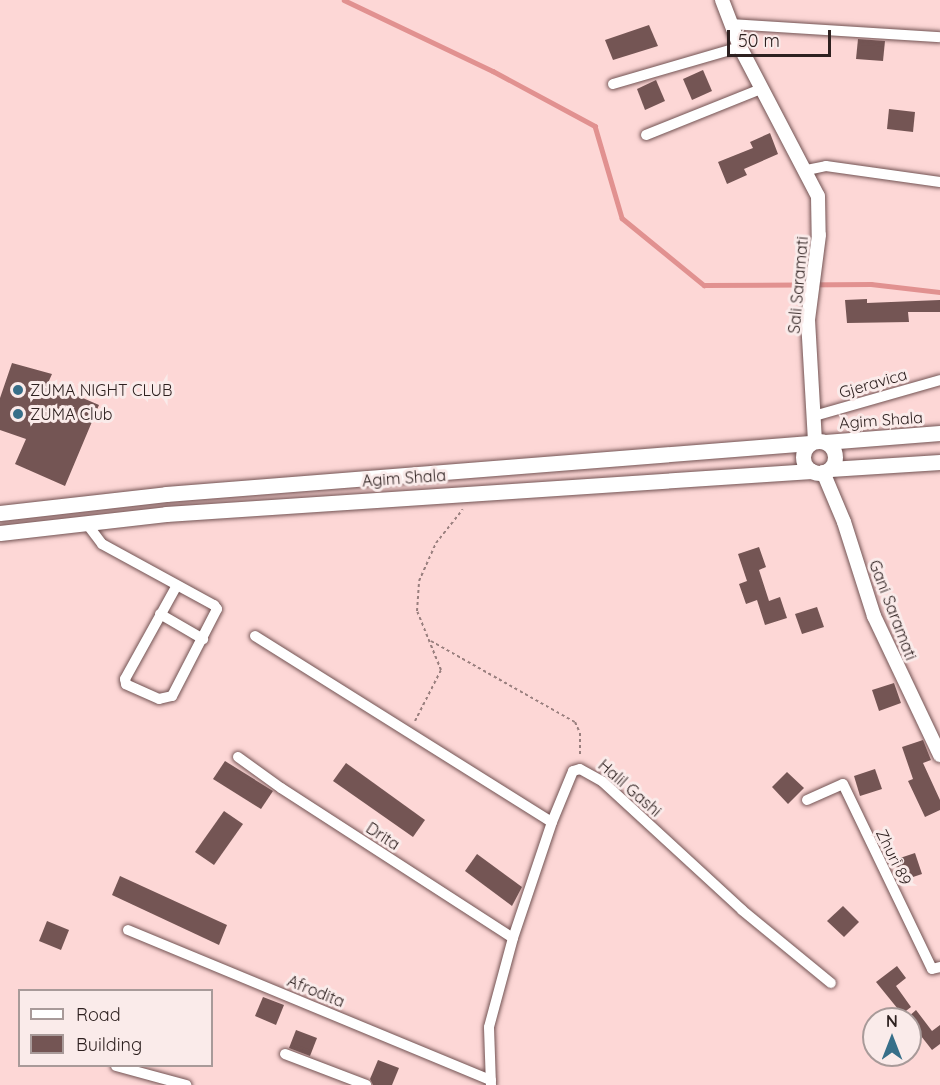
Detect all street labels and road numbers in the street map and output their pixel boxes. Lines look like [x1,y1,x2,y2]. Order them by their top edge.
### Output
street label: Sali Saramati [784,236,812,334]
street label: Gjeravica [837,364,909,402]
street label: Agim Shala [838,407,924,433]
street label: Agim Shala [361,465,447,491]
street label: Gani Saramati [865,557,921,663]
street label: Halil Gashi [594,755,666,821]
street label: Drita [363,818,403,854]
street label: Zhuri 89 [872,826,916,888]
street label: Afrodita [285,971,347,1011]

